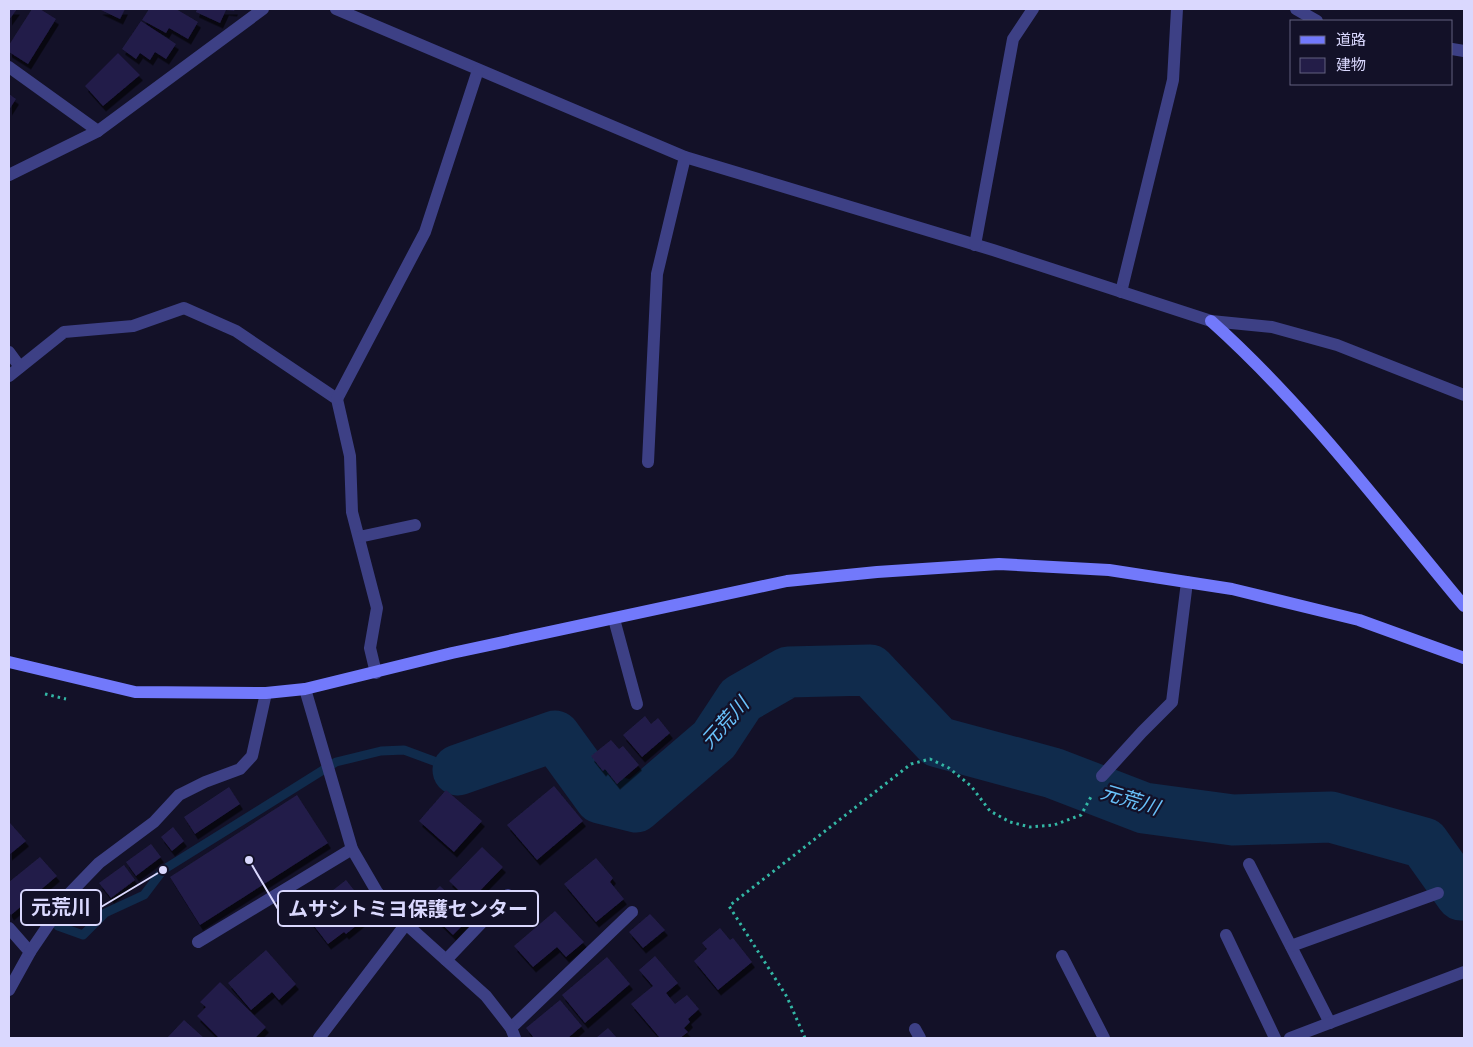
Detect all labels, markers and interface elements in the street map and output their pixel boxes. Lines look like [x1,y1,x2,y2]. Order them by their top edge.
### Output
legend [1290,20,1453,85]
text: 道路 [1336,31,1366,49]
text: 建物 [1336,56,1366,74]
water label: 元荒川 [696,691,756,754]
water label: 元荒川 [1098,779,1164,821]
callout: 元荒川 [21,890,101,925]
callout: ムサシトミヨ保護センター [278,891,538,926]
text: 元荒川 [31,895,91,920]
text: ムサシトミヨ保護センター [288,897,528,922]

